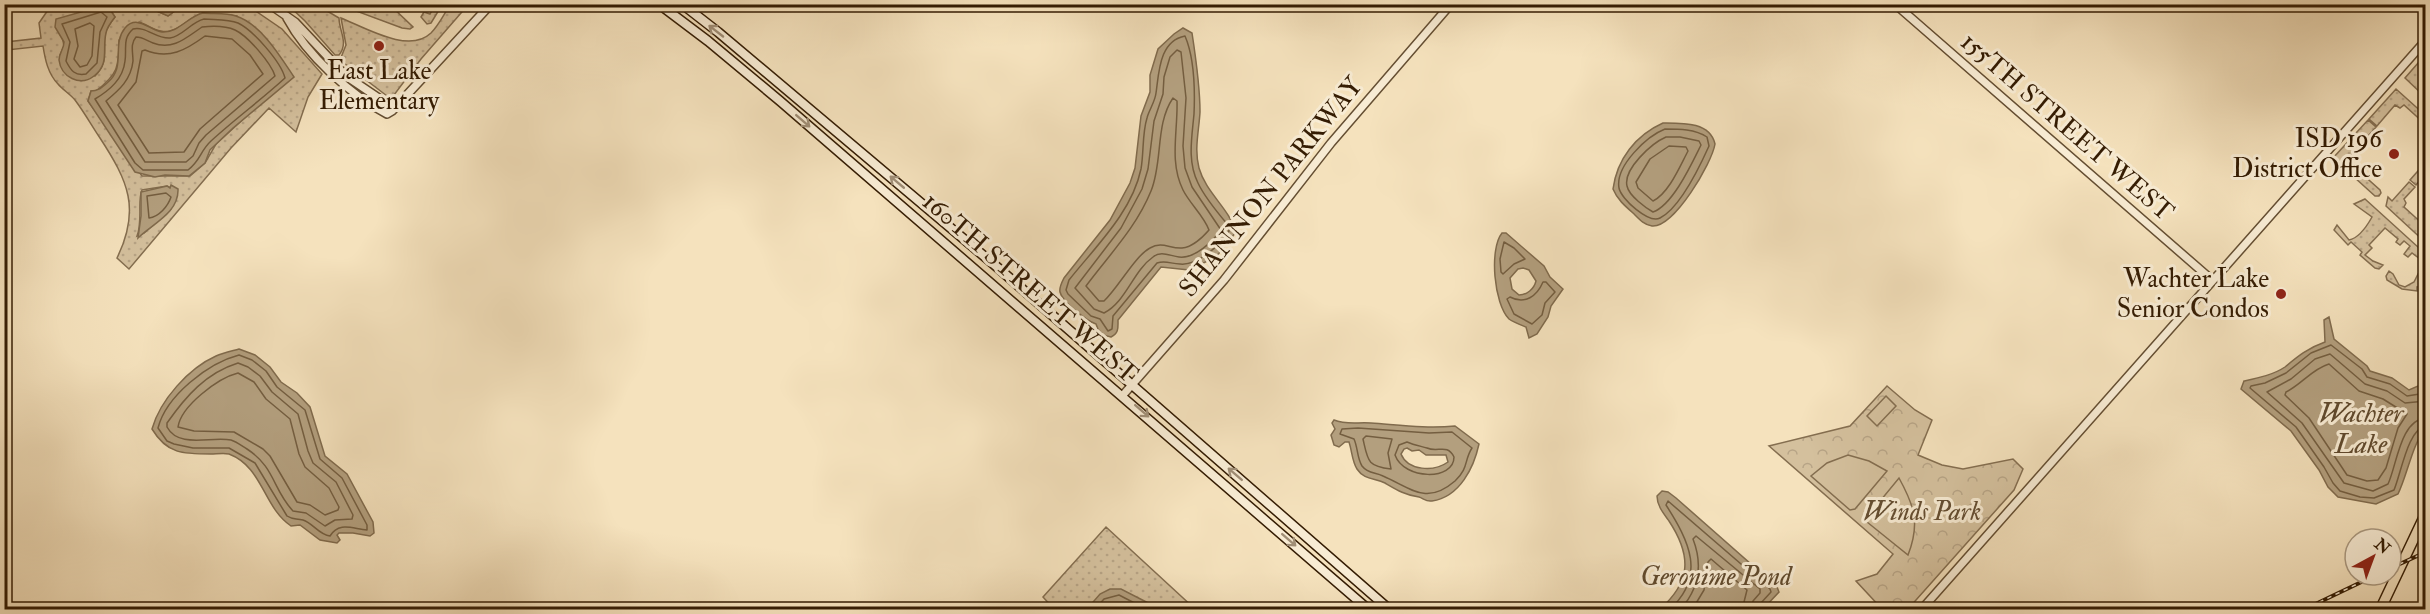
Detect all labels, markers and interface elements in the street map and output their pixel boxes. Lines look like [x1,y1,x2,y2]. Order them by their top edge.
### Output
one-way arrow [709,24,725,37]
street label: 155TH STREET WEST [1954,26,2180,228]
marker: East Lake Elementary [372,39,386,53]
place label: East Lake Elementary [319,55,440,117]
street label: SHANNON PARKWAY [1172,70,1370,303]
one-way arrow [795,114,811,127]
place label: ISD 196 District Office [2232,123,2384,185]
marker: ISD 196 District Office [2387,147,2401,161]
one-way arrow [889,176,905,189]
street label: 160TH STREET WEST [916,186,1144,390]
place label: Wachter Lake Senior Condos [2117,263,2269,325]
marker: Wachter Lake Senior Condos [2274,287,2288,301]
water label: Wachter Lake [2319,397,2405,461]
one-way arrow [1134,405,1150,418]
one-way arrow [1228,467,1243,481]
park label: Winds Park [1863,496,1981,528]
north arrow [2343,527,2403,587]
one-way arrow [1281,533,1297,546]
text: N [2369,534,2395,559]
water label: Geronime Pond [1640,560,1793,593]

